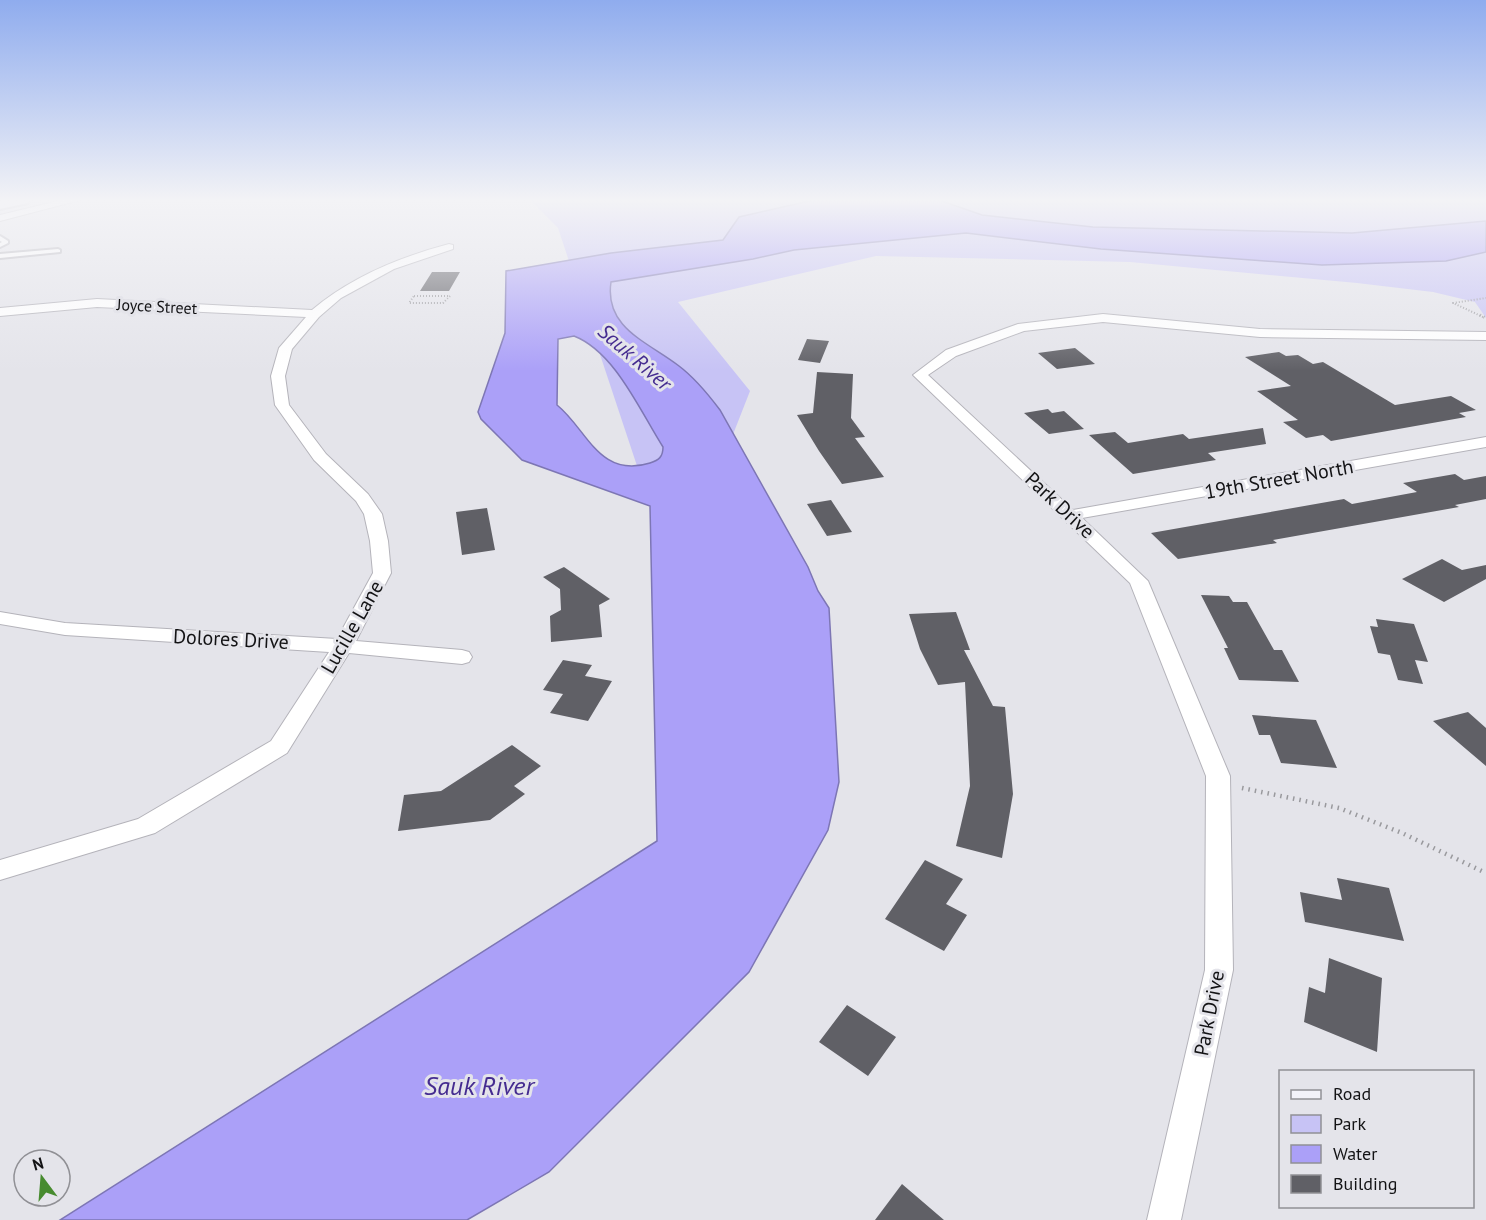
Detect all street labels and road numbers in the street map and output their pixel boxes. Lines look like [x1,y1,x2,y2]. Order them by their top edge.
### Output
street label: Joyce Street [115,294,198,318]
street label: 19th Street North [1203,453,1355,505]
street label: Park Drive [1020,466,1100,544]
street label: Lucille Lane [315,576,389,678]
street label: Dolores Drive [172,623,290,655]
street label: Park Drive [1188,968,1230,1058]

